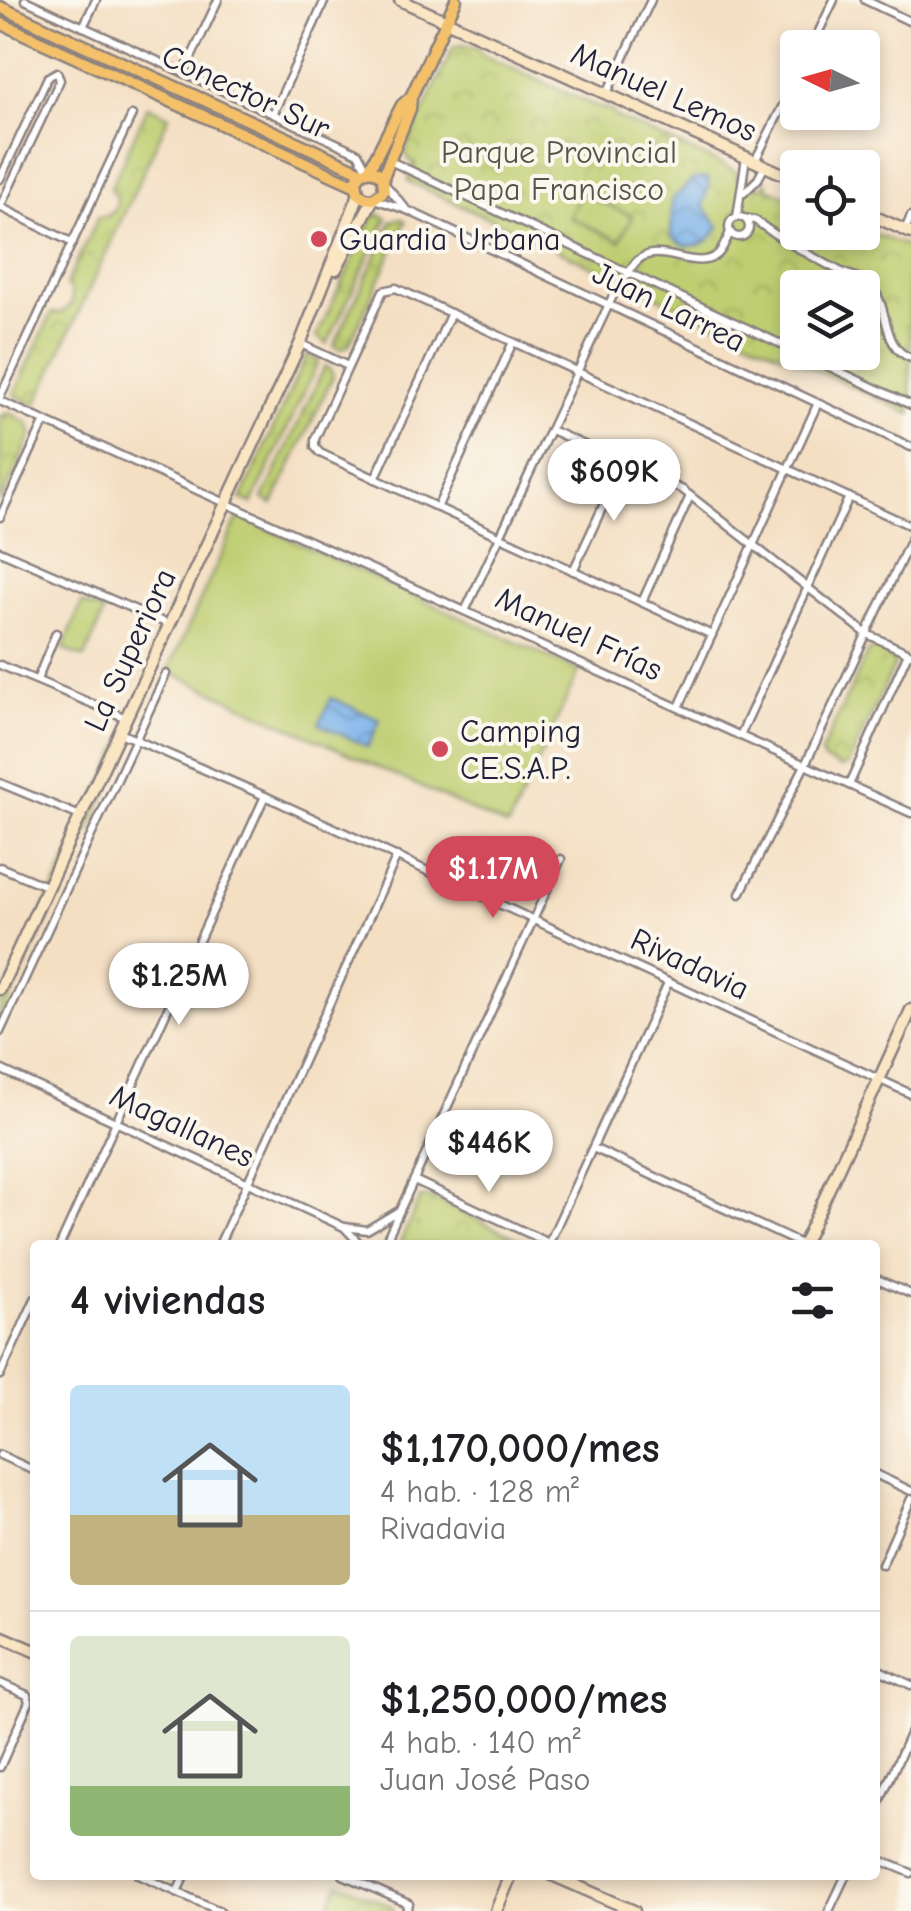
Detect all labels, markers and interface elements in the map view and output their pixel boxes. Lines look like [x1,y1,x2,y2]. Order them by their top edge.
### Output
north arrow [780,30,880,130]
map controls [780,30,880,370]
street label: Manuel Lemos [566,35,762,149]
street label: Conector Sur [156,37,336,147]
park label: Parque Provincial Papa Francisco [441,134,677,208]
button: locate [780,150,880,250]
place label: Guardia Urbana [339,221,561,258]
marker: Guardia Urbana [308,228,330,250]
street label: Juan Larrea [587,254,751,360]
button: layers [780,270,880,370]
pin: $609K [544,439,684,524]
text: $609K [569,453,659,490]
street label: La Superiora [76,563,184,737]
street label: Manuel Frías [490,579,668,689]
place label: Camping CE.S.A.P. [460,713,582,787]
marker: Camping CE.S.A.P. [429,738,451,760]
pin: $1.17M [412,836,574,921]
text: $1.17M [448,850,538,887]
street label: Rivadavia [625,921,755,1007]
pin: $1.25M [98,943,260,1028]
text: $1.25M [131,957,227,994]
street label: Magallanes [104,1077,260,1175]
pin: $446K [419,1110,559,1195]
text: $446K [447,1124,531,1161]
icon: filters [785,1273,840,1328]
text: 4 viviendas [70,1276,265,1325]
text: $1,170,000/mes [380,1424,660,1473]
icon: home [150,1425,270,1545]
text: 4 hab. · 128 m² [380,1473,579,1510]
text: Rivadavia [380,1510,506,1547]
text: $1,250,000/mes [380,1675,667,1724]
icon: home [150,1676,270,1796]
text: 4 hab. · 140 m² [380,1724,581,1761]
text: Juan José Paso [380,1761,590,1798]

